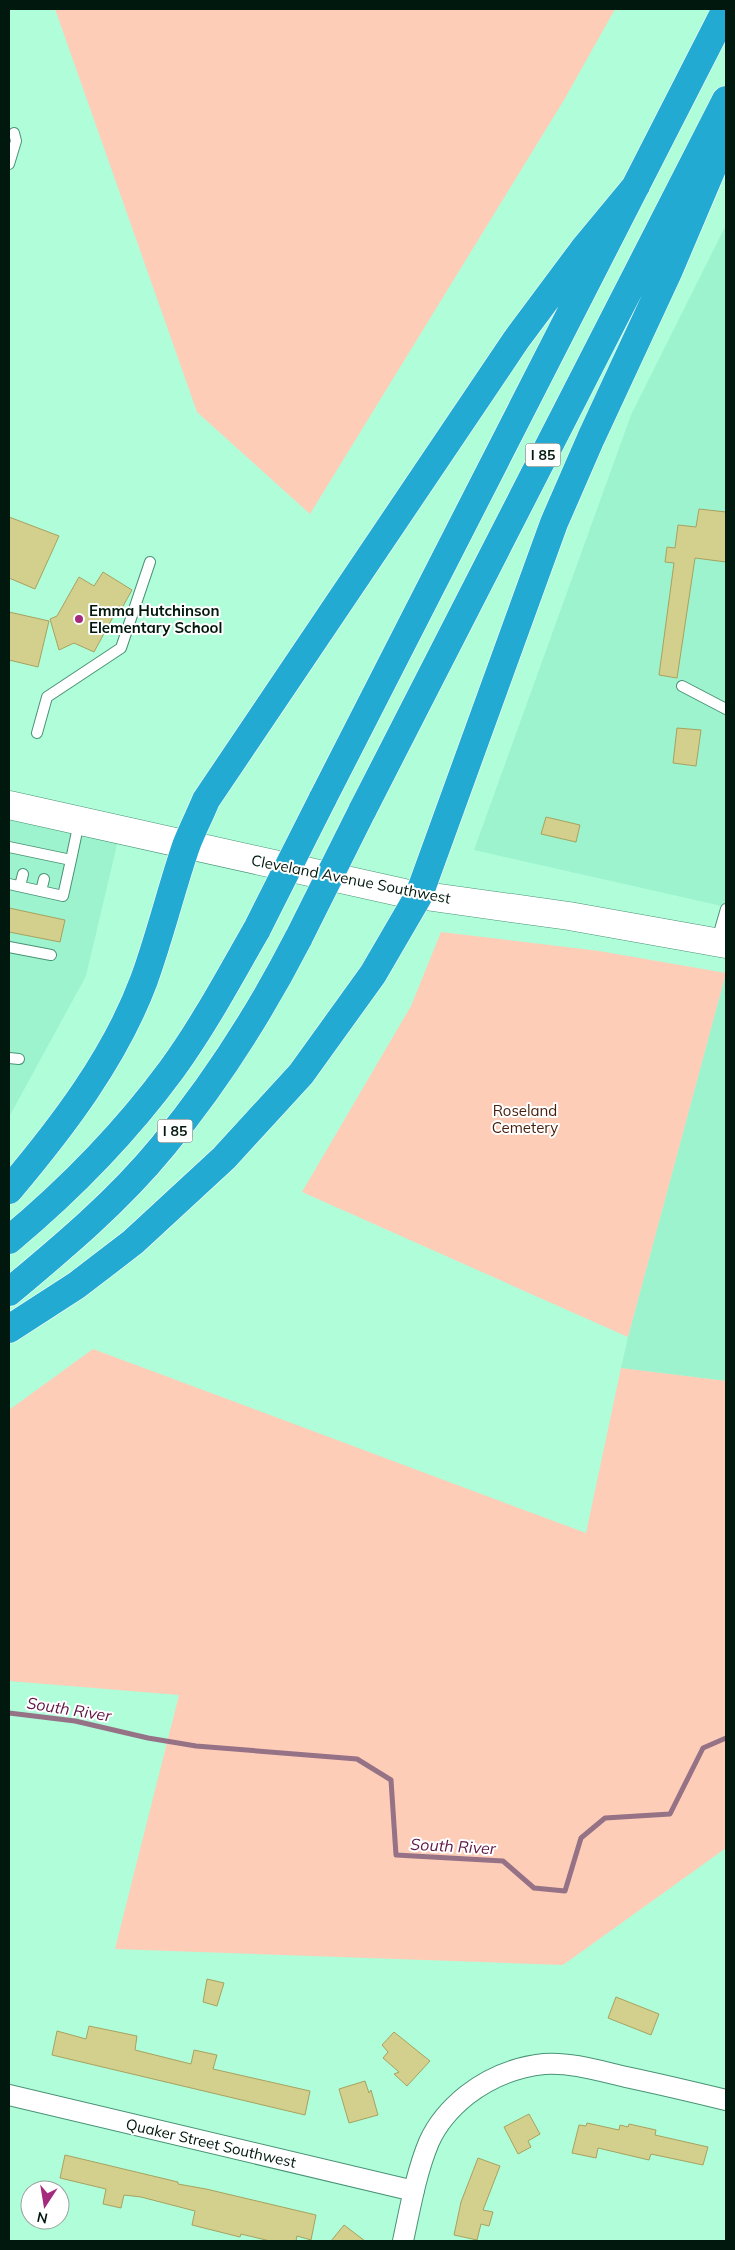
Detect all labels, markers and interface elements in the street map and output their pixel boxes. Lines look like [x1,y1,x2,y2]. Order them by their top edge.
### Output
road number: I 85 [526,444,560,466]
place label: Emma Hutchinson Elementary School [89,601,222,637]
marker: Emma Hutchinson Elementary School [73,613,85,625]
street label: Cleveland Avenue Southwest [250,850,452,908]
park label: Roseland Cemetery [492,1101,558,1137]
road number: I 85 [158,1120,192,1142]
water label: South River [25,1692,114,1726]
water label: South River [410,1834,497,1858]
street label: Quaker Street Southwest [124,2114,298,2172]
north arrow [20,2180,70,2230]
text: N [35,2208,49,2228]

